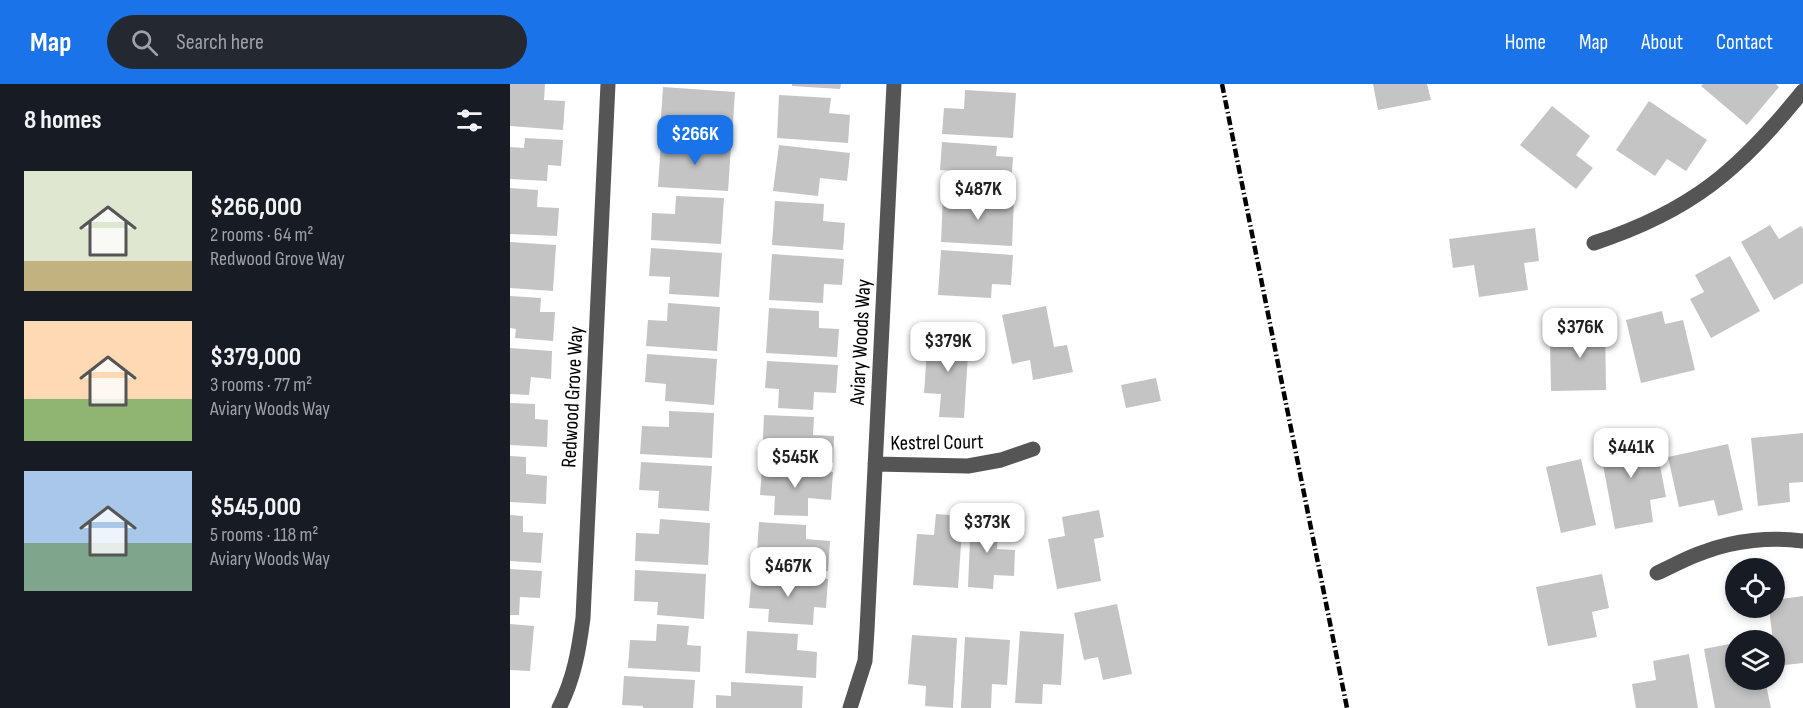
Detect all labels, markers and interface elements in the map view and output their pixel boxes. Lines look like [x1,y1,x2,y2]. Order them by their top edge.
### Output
search box [107,15,527,69]
text: Map [30,26,71,59]
icon: search [128,26,161,59]
text: Search here [176,29,264,56]
text: Home [1505,30,1546,55]
text: Map [1579,30,1608,55]
text: About [1641,30,1683,55]
text: Contact [1716,30,1773,55]
icon: filters [453,104,486,137]
text: 8 homes [24,105,102,136]
pin: $266K [653,115,737,166]
text: $266K [671,122,719,146]
pin: $487K [936,170,1020,221]
text: $487K [954,177,1002,201]
text: $266,000 [210,192,302,223]
icon: home [72,195,144,267]
text: 2 rooms · 64 m² [210,223,314,247]
text: Redwood Grove Way [210,247,345,271]
street label: Aviary Woods Way [845,278,876,407]
pin: $376K [1538,308,1622,359]
text: $376K [1556,315,1604,339]
pin: $379K [906,322,990,373]
street label: Redwood Grove Way [556,326,589,468]
text: $379K [924,329,972,353]
text: $379,000 [210,342,301,373]
icon: home [72,345,144,417]
text: 3 rooms · 77 m² [210,373,312,397]
text: Aviary Woods Way [210,397,330,421]
pin: $441K [1589,428,1673,479]
street label: Kestrel Court [890,429,984,456]
text: $441K [1608,435,1654,459]
pin: $545K [753,438,837,489]
text: $545K [772,445,819,469]
text: $545,000 [210,492,301,523]
icon: home [72,495,144,567]
pin: $373K [945,503,1029,554]
text: $373K [964,510,1010,534]
text: 5 rooms · 118 m² [210,523,319,547]
text: Aviary Woods Way [210,547,330,571]
pin: $467K [746,547,830,598]
text: $467K [764,554,812,578]
map controls [1725,558,1785,690]
button: locate [1725,558,1785,618]
button: layers [1725,630,1785,690]

